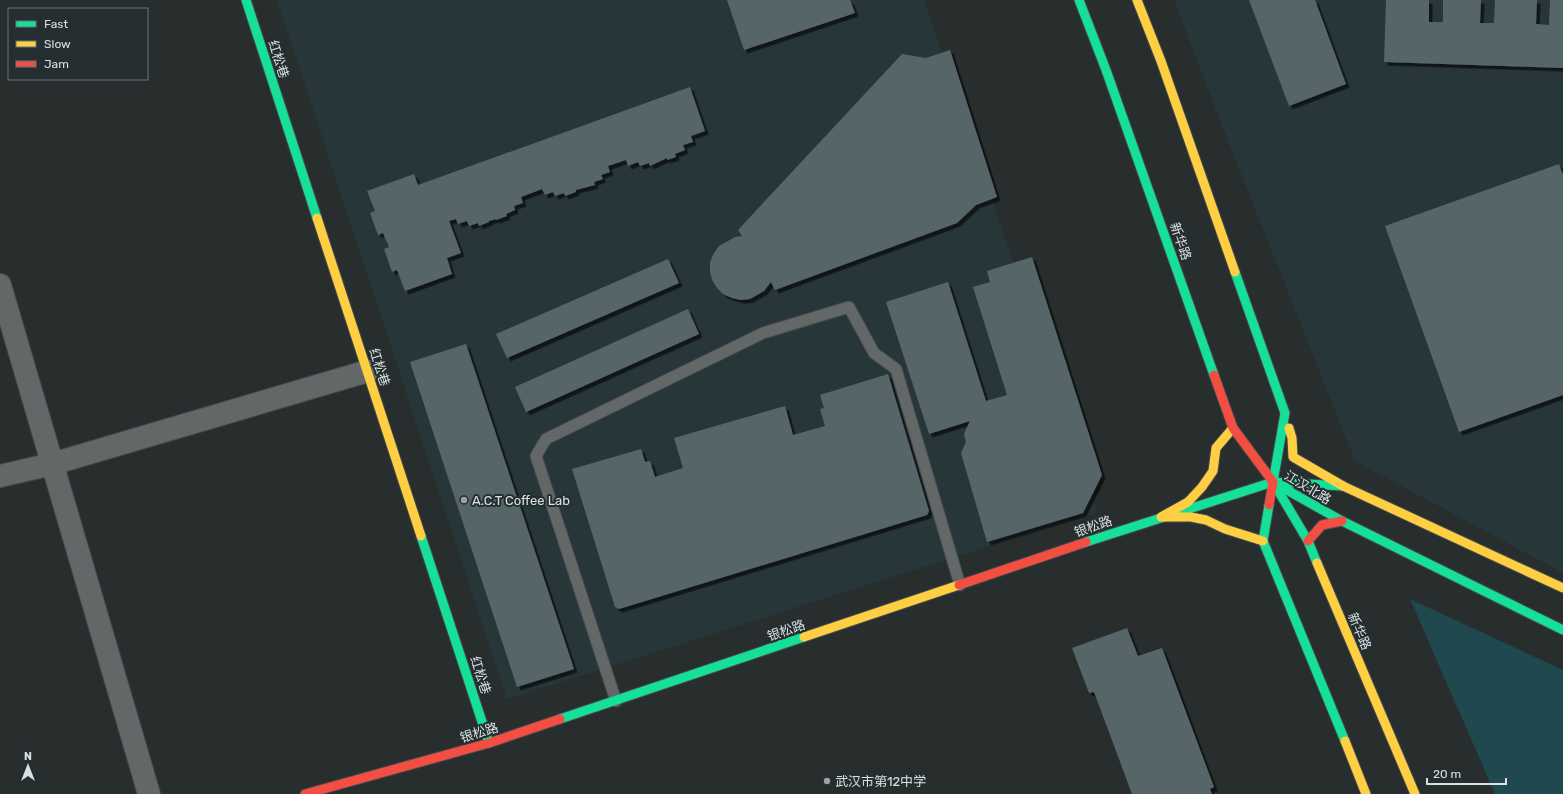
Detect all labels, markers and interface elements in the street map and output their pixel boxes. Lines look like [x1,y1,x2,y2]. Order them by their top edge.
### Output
legend [8,8,148,80]
text: Fast [44,17,68,31]
text: Slow [44,37,71,51]
street label: 红松巷 [265,38,292,80]
text: Jam [44,57,69,71]
street label: 新华路 [1167,220,1194,262]
street label: 红松巷 [366,346,393,388]
street label: 江汉北路 [1282,468,1334,507]
place label: A.C.T Coffee Lab [472,493,570,508]
marker: A.C.T Coffee Lab [459,495,469,505]
street label: 银松路 [1072,513,1114,540]
street label: 新华路 [1345,610,1374,652]
street label: 银松路 [765,617,807,644]
street label: 红松巷 [467,654,494,696]
street label: 银松路 [458,720,500,745]
north arrow [8,746,48,786]
text: N [24,750,32,763]
scale bar [1427,760,1506,786]
text: 20 m [1433,767,1461,781]
place label: 武汉市第12中学 [835,774,926,789]
marker: 武汉市第12中学 [822,776,832,786]

